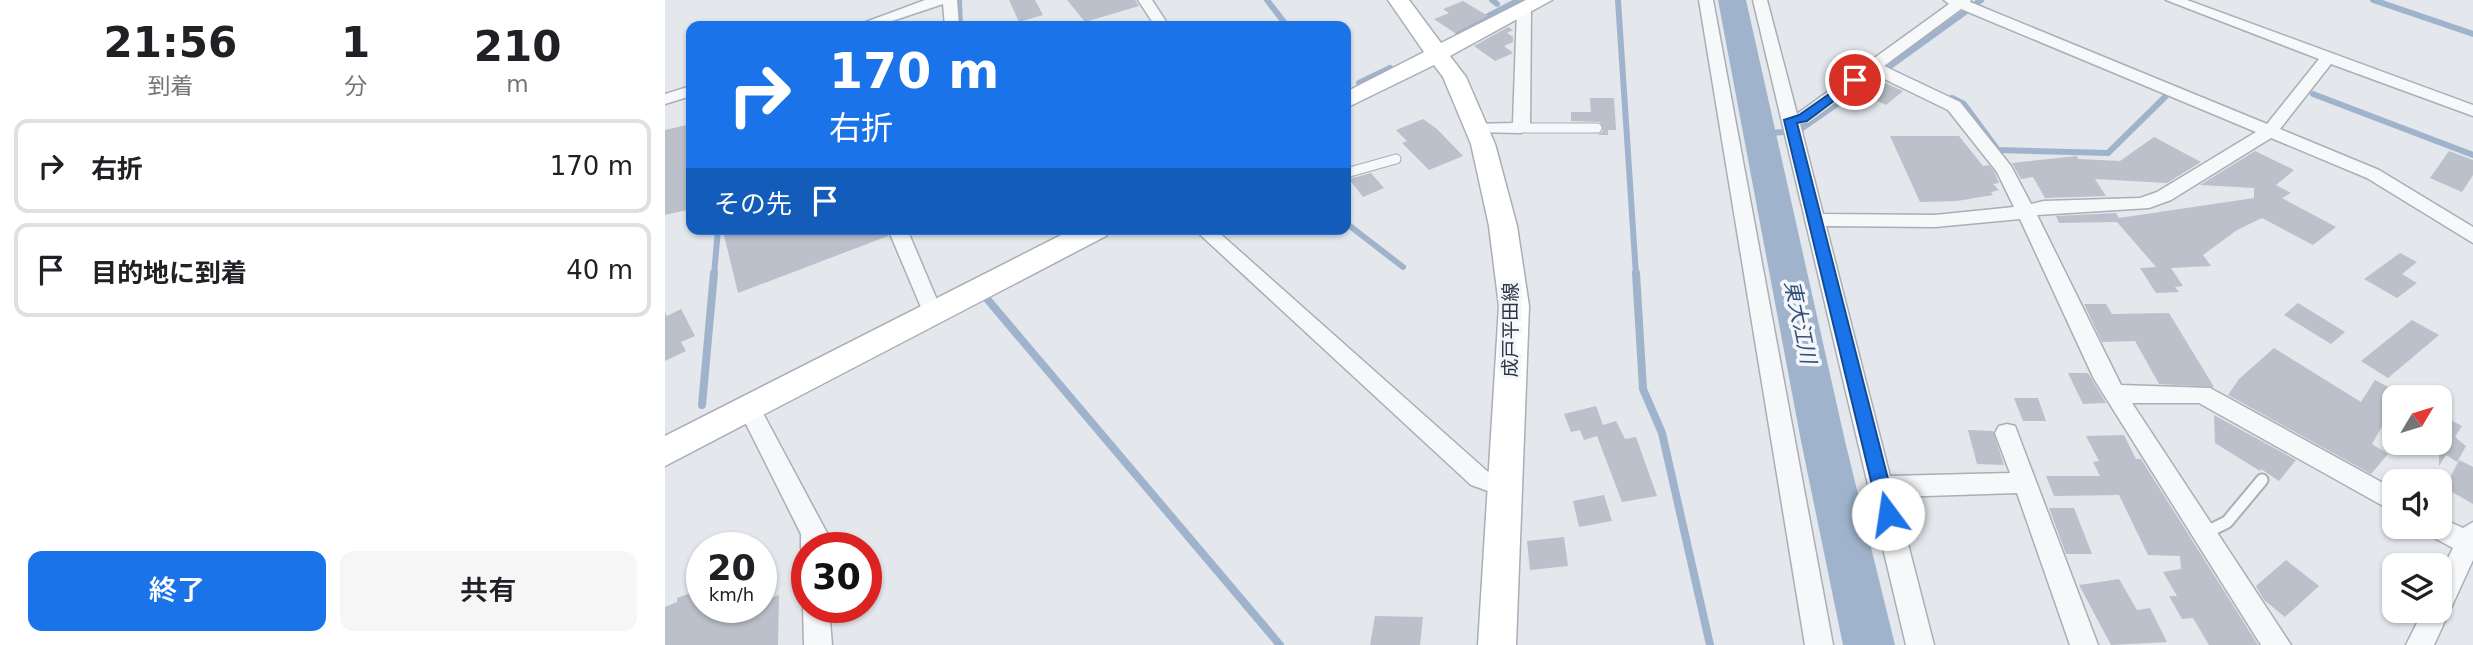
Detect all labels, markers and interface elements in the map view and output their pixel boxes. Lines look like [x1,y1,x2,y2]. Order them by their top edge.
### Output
text: 21:56 [104,18,237,67]
text: 1 [341,18,370,67]
text: 210 [474,22,561,71]
text: 170 m [829,43,999,100]
icon: right [714,49,805,140]
pin [1825,50,1885,110]
icon: arrive [1836,61,1874,99]
text: m [506,71,529,97]
text: 到着 [147,73,193,99]
text: 分 [344,73,367,99]
text: 右折 [829,109,893,147]
icon: right [32,147,70,185]
text: 170 m [550,151,633,181]
text: 右折 [91,154,143,184]
icon: arrive [806,182,844,220]
text: その先 [714,189,792,219]
icon: arrive [32,251,70,289]
text: 40 m [566,255,633,285]
text: 目的地に到着 [91,258,247,288]
water label: 東大江川 [1780,278,1821,368]
street label: 成戸平田線 [1499,282,1521,378]
north arrow [2382,385,2452,455]
map controls [2382,385,2452,623]
button: sound [2382,469,2452,539]
position arrow [1851,477,1925,551]
speed limit sign: 30 [791,532,882,623]
text: 20 [707,548,756,588]
button: 終了 [28,551,326,631]
button: 共有 [340,551,637,631]
button: layers [2382,553,2452,623]
text: km/h [709,584,754,605]

